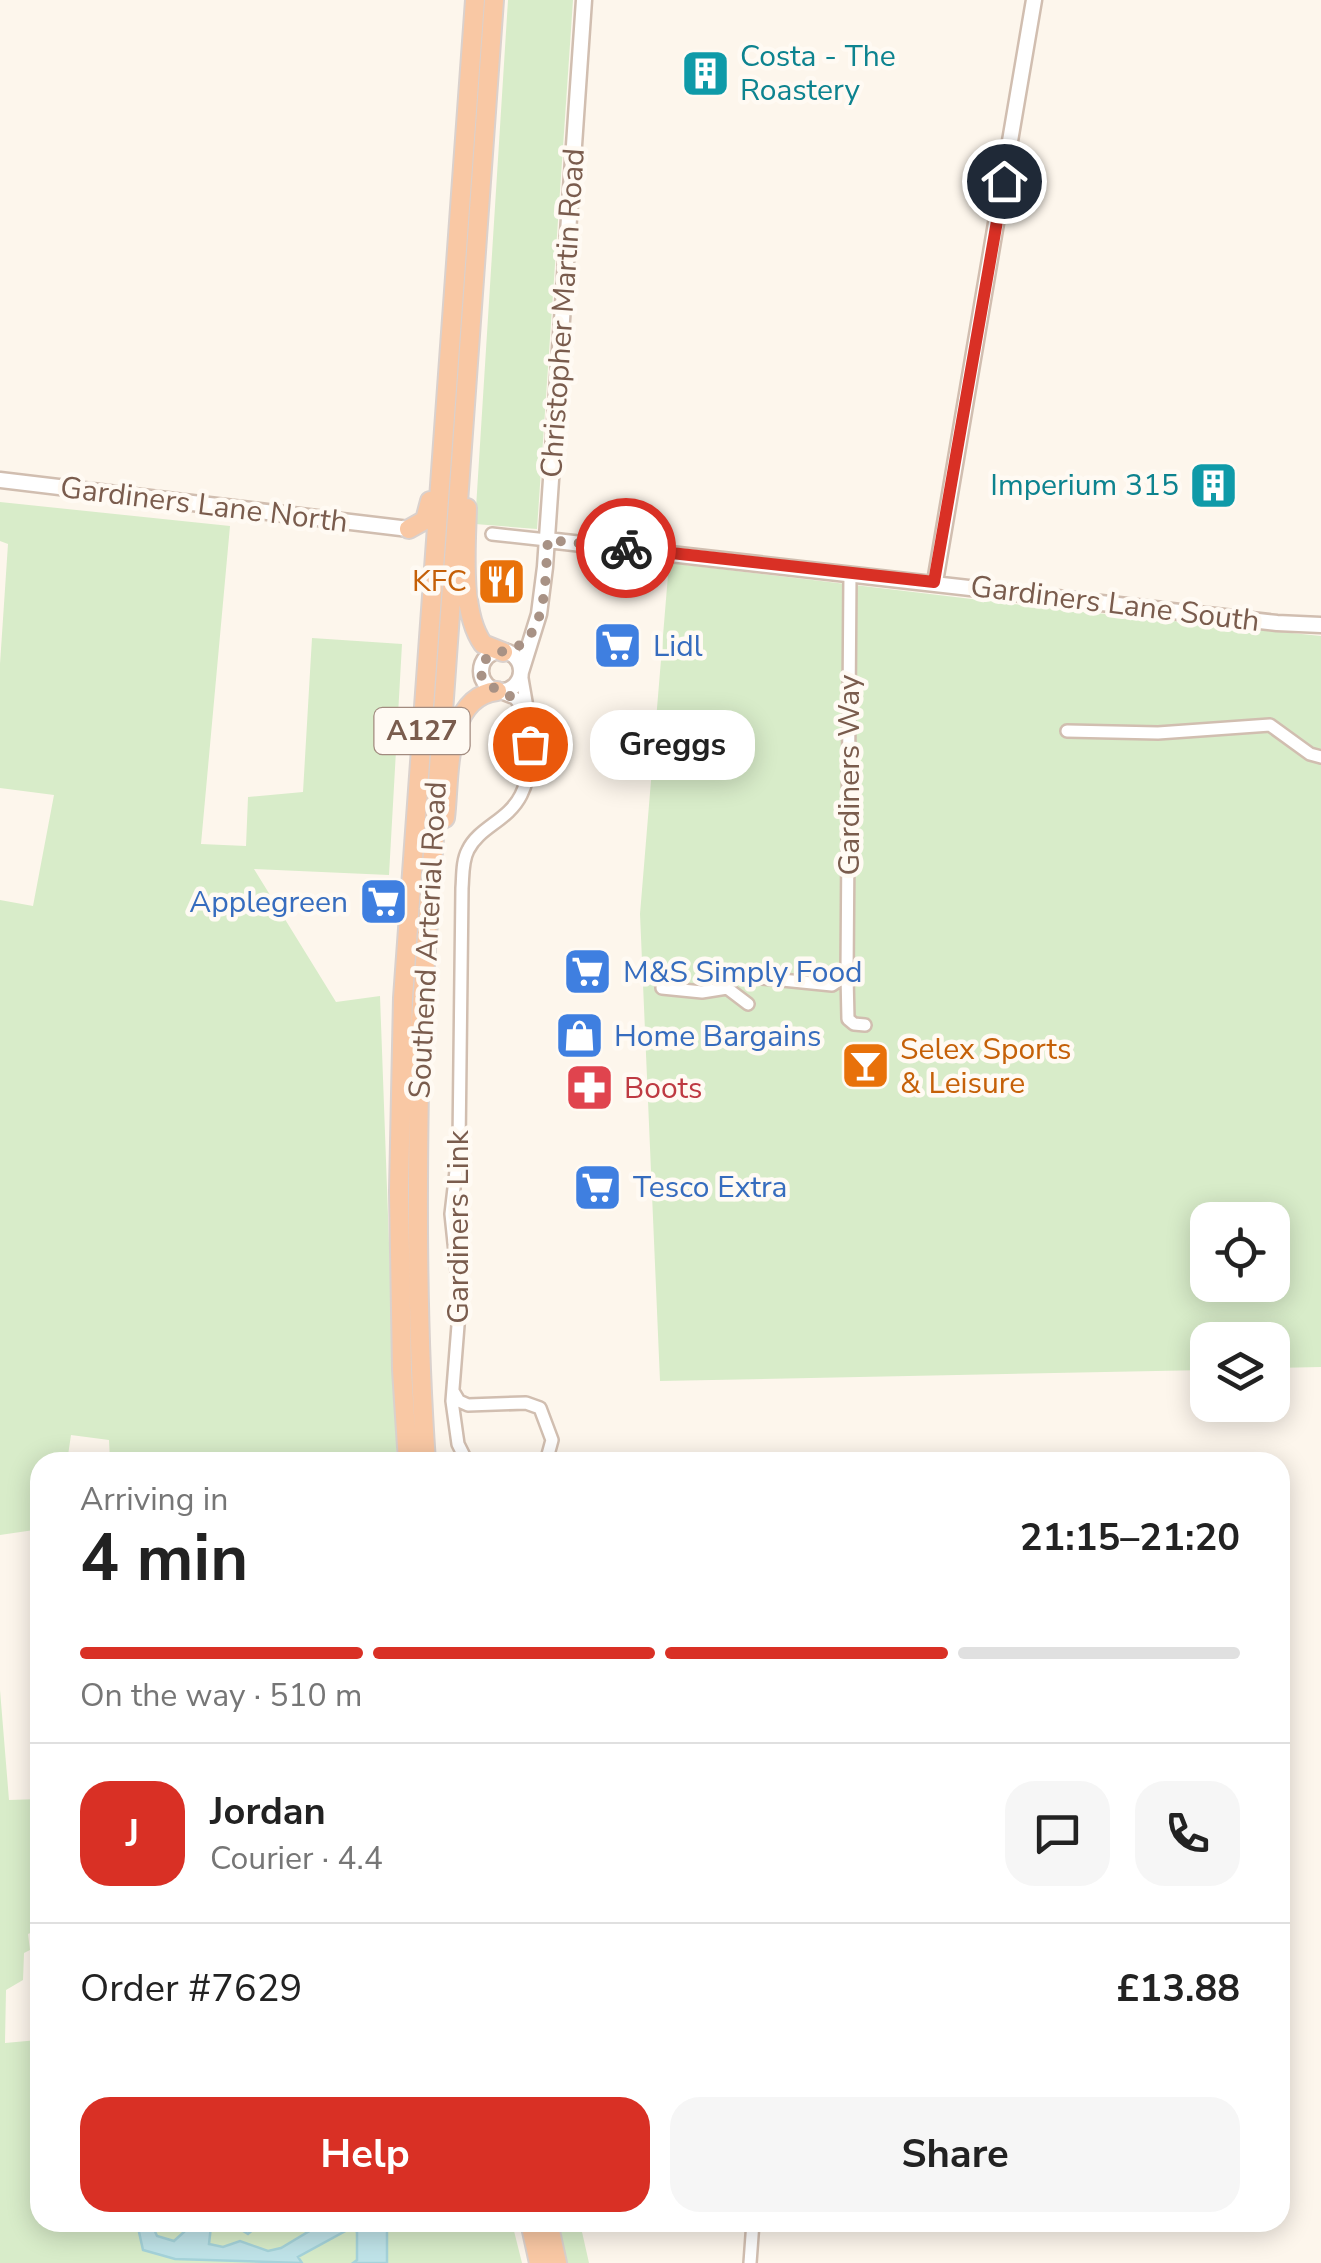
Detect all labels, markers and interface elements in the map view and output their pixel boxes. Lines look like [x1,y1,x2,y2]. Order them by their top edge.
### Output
place label: Costa - The Roastery [740,36,896,111]
building icon: Costa - The Roastery [679,47,731,99]
pin [962,139,1047,224]
street label: Christopher Martin Road [531,147,595,479]
icon: home [977,154,1032,209]
building icon: Imperium 315 [1188,459,1240,511]
place label: Imperium 315 [990,465,1179,506]
street label: Gardiners Lane North [58,467,350,543]
courier [576,498,676,598]
icon: bike [599,521,654,576]
restaurant icon: KFC [476,555,528,607]
place label: KFC [412,561,467,602]
street label: Gardiners Lane South [968,566,1262,642]
supermarket icon: Lidl [592,620,644,672]
place label: Lidl [653,626,703,667]
street label: Gardiners Way [829,674,870,875]
pin [488,702,573,787]
road number: A127 [374,708,470,754]
callout: Greggs [590,709,755,779]
icon: bag [503,717,558,772]
text: Greggs [619,723,726,766]
street label: Southend Arterial Road [399,780,457,1100]
supermarket icon: Applegreen [357,876,409,928]
place label: Applegreen [189,882,348,923]
supermarket icon: M&S Simply Food [562,946,614,998]
place label: M&S Simply Food [623,952,863,993]
shop icon: Home Bargains [553,1010,605,1062]
place label: Home Bargains [614,1016,822,1057]
place label: Selex Sports & Leisure [900,1029,1072,1104]
bar icon: Selex Sports & Leisure [839,1040,891,1092]
pharmacy icon: Boots [563,1062,615,1114]
place label: Boots [624,1068,702,1109]
street label: Gardiners Link [438,1129,479,1324]
supermarket icon: Tesco Extra [572,1161,624,1213]
place label: Tesco Extra [633,1167,787,1208]
map controls [1190,1202,1290,1422]
button: locate [1190,1202,1290,1302]
button: layers [1190,1322,1290,1422]
text: Arriving in [80,1478,228,1521]
text: 21:15–21:20 [1020,1512,1240,1563]
text: 4 min [80,1514,248,1603]
text: On the way · 510 m [80,1674,362,1717]
button: chat [1005,1781,1110,1886]
button: phone [1135,1781,1240,1886]
text: Jordan [210,1786,326,1837]
text: J [126,1808,139,1859]
text: Courier · 4.4 [210,1837,383,1880]
text: Order #7629 [80,1963,302,2014]
text: £13.88 [1117,1963,1240,2014]
button: Help [80,2097,650,2212]
button: Share [670,2097,1240,2212]

